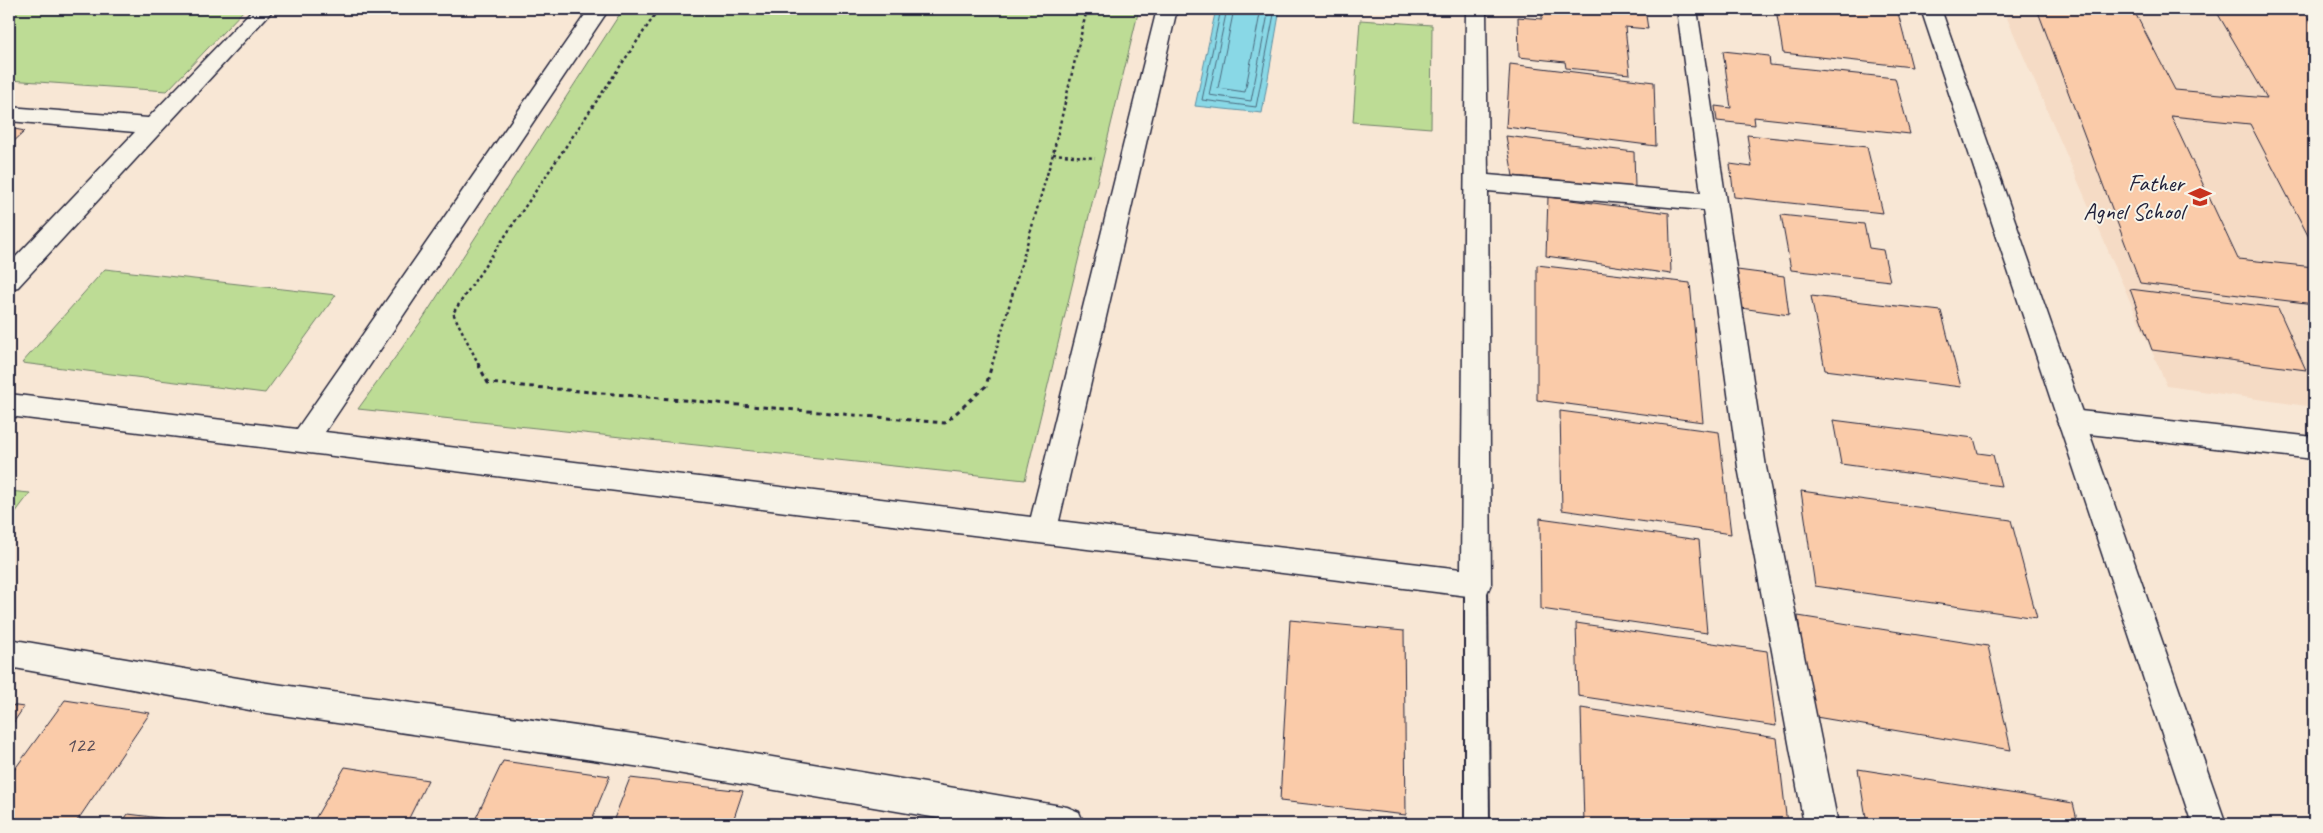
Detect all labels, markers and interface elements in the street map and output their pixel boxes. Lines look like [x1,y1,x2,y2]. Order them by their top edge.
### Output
place label: Father Agnel School [2083,168,2188,226]
school or university icon: Father Agnel School [2187,184,2213,210]
house number: 122 [66,732,96,758]

